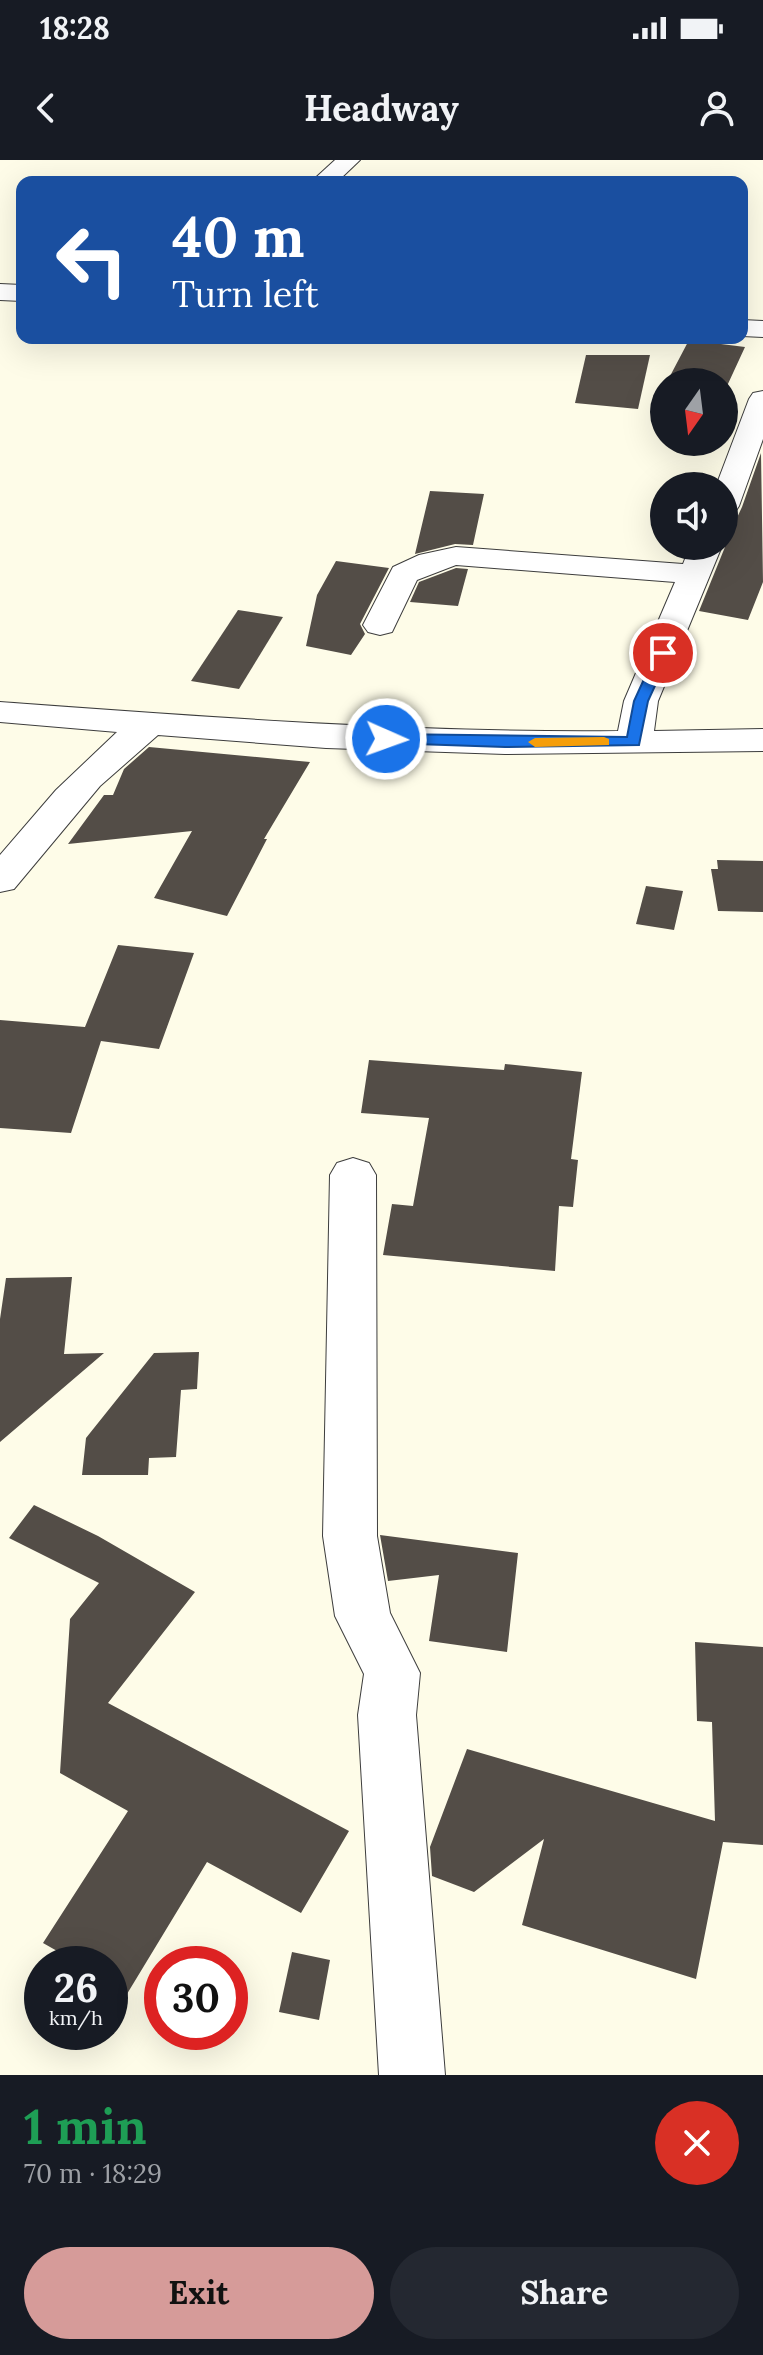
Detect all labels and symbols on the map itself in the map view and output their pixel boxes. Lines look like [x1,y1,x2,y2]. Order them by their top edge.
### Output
north arrow [650,368,738,456]
pin [629,619,697,687]
position arrow [344,697,428,781]
speed limit sign: 30 [144,1946,248,2050]

